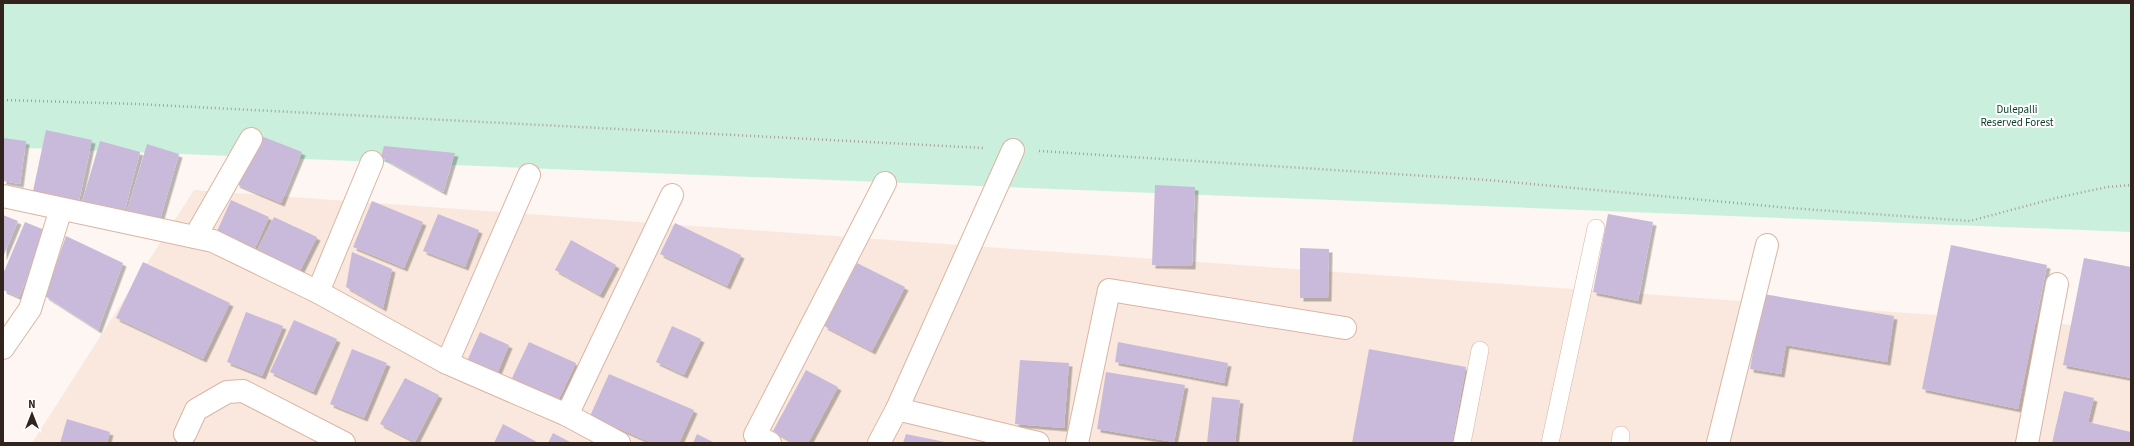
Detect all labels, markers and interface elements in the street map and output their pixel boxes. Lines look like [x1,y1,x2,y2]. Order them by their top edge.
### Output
park label: Dulepalli Reserved Forest [1980,102,2054,130]
north arrow [12,394,52,434]
text: N [28,397,36,412]

